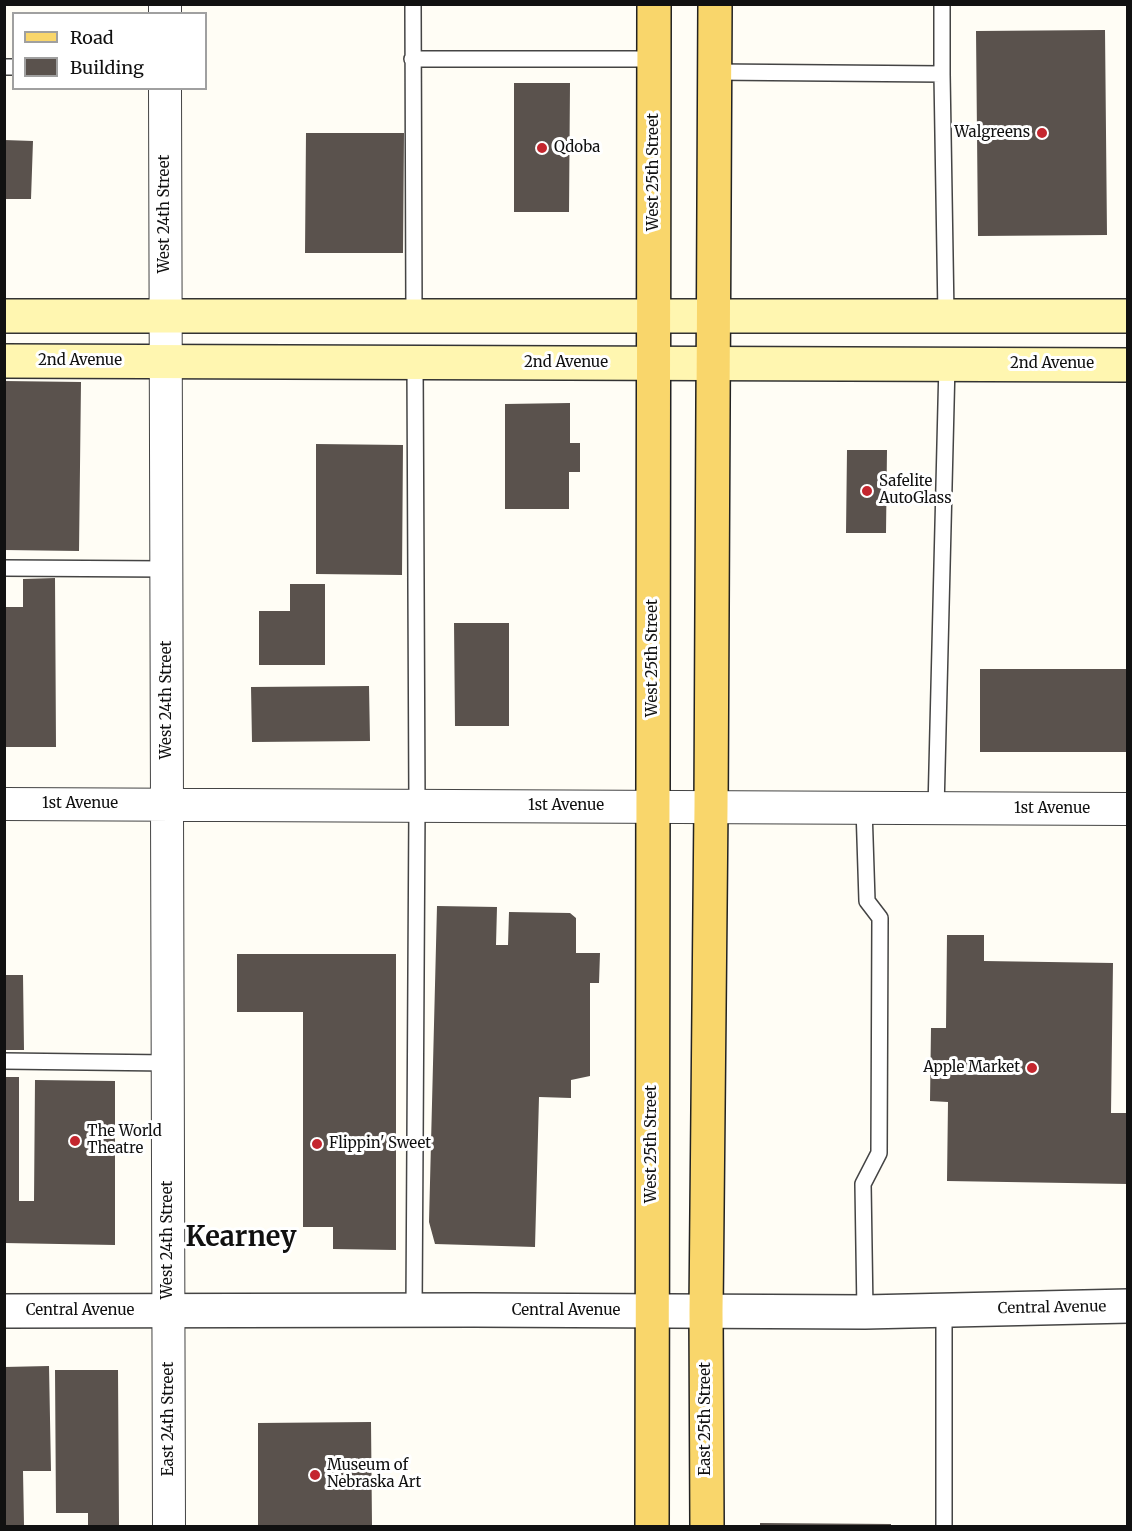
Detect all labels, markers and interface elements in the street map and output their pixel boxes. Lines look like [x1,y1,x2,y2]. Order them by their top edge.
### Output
legend [12,12,207,90]
text: Road [70,26,114,49]
text: Building [70,56,144,79]
street label: West 25th Street [645,113,663,231]
place label: Walgreens [954,124,1030,142]
marker: Walgreens [1035,126,1049,140]
place label: Qdoba [554,139,600,157]
marker: Qdoba [535,141,549,155]
street label: West 24th Street [156,155,174,273]
street label: 2nd Avenue [38,352,122,370]
street label: 2nd Avenue [524,354,608,372]
street label: 2nd Avenue [1010,355,1094,373]
place label: Safelite AutoGlass [879,473,952,508]
marker: Safelite AutoGlass [860,484,874,498]
street label: West 25th Street [644,599,662,717]
street label: West 24th Street [158,641,176,759]
street label: 1st Avenue [42,795,118,813]
street label: 1st Avenue [528,797,604,815]
street label: 1st Avenue [1014,800,1090,818]
place label: Apple Market [923,1059,1020,1077]
marker: Apple Market [1025,1061,1039,1075]
street label: West 25th Street [643,1085,661,1203]
place label: The World Theatre [87,1123,162,1158]
marker: The World Theatre [68,1134,82,1148]
place label: Flippin' Sweet [329,1135,431,1153]
marker: Flippin' Sweet [310,1137,324,1151]
street label: West 24th Street [159,1181,177,1299]
district label: Kearney [186,1222,296,1254]
street label: Central Avenue [998,1298,1106,1318]
street label: Central Avenue [26,1302,134,1320]
street label: Central Avenue [512,1302,620,1320]
street label: East 24th Street [160,1362,178,1476]
street label: East 25th Street [697,1362,715,1476]
place label: Museum of Nebraska Art [327,1457,421,1492]
marker: Museum of Nebraska Art [308,1468,322,1482]

